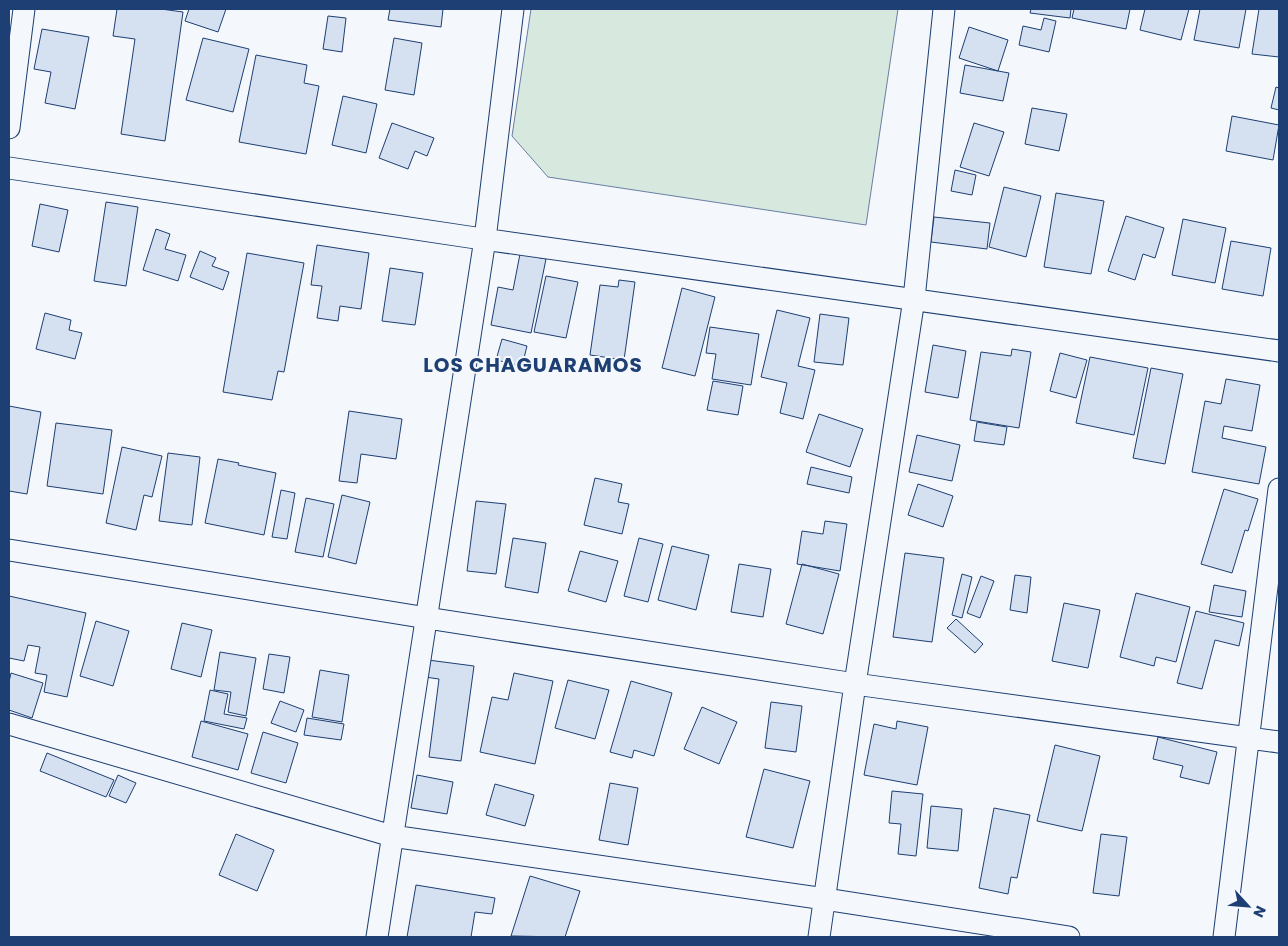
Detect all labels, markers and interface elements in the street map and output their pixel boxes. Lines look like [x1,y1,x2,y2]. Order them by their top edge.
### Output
district label: LOS CHAGUARAMOS [423,351,643,379]
north arrow [1223,881,1273,931]
text: N [1248,903,1271,921]

